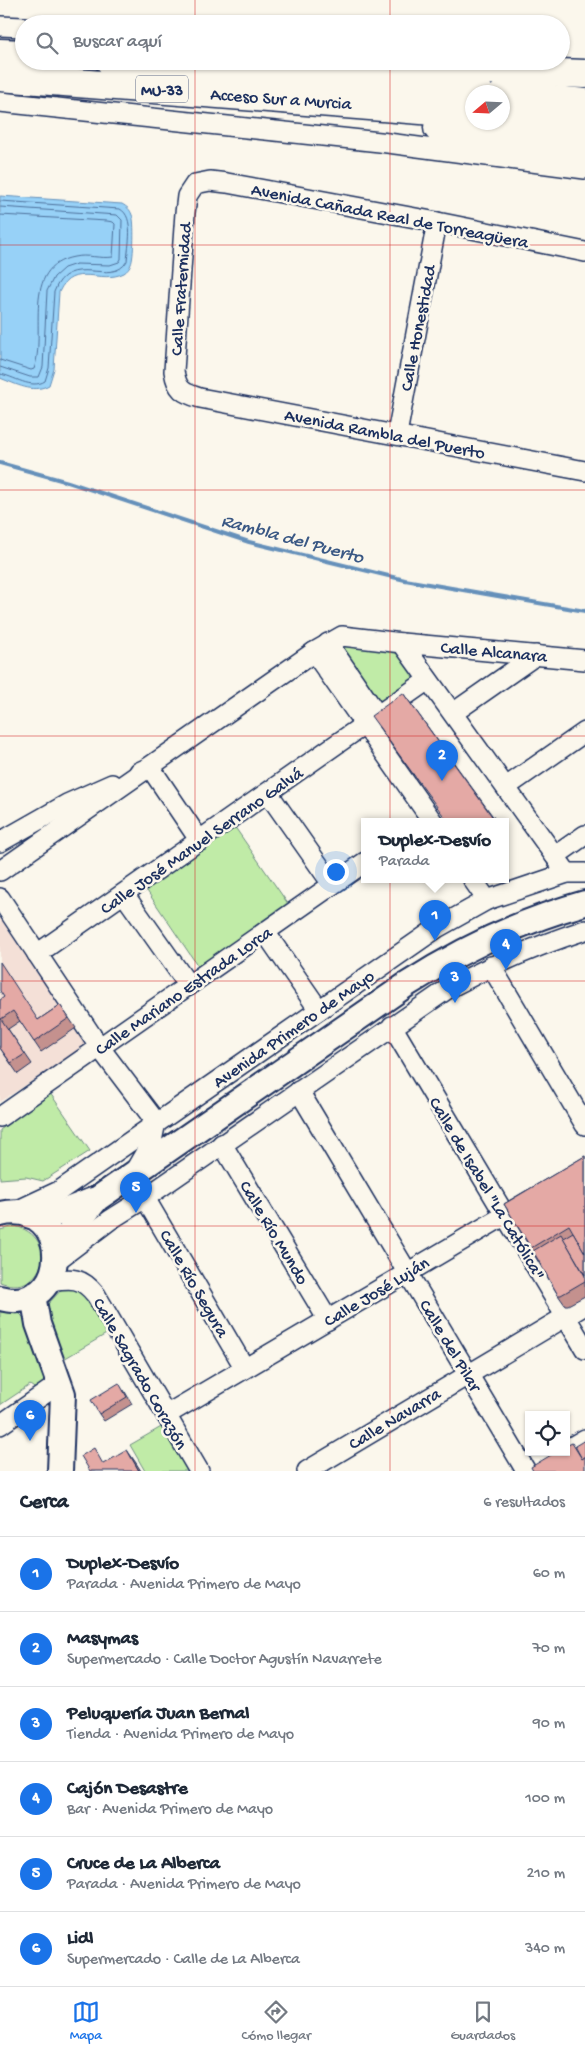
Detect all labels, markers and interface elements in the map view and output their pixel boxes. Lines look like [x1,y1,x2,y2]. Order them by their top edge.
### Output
search box [15,15,570,70]
icon: search [33,29,61,57]
text: Buscar aquí [73,31,162,54]
road number: MU-33 [136,76,188,102]
street label: Acceso Sur a Murcia [210,85,353,116]
north arrow [465,85,510,130]
street label: Avenida Cañada Real de Torreagüera [249,180,531,255]
street label: Calle Fraternidad [167,220,198,356]
street label: Calle Honestidad [397,262,442,393]
street label: Avenida Rambla del Puerto [282,406,487,465]
water label: Rambla del Puerto [218,510,367,571]
street label: Calle Alcanara [440,638,549,669]
pin: 2 [426,740,458,781]
street label: Calle José Manuel Serrano Galvá [97,763,309,920]
popup [361,818,509,883]
text: Duplex-Desvío [379,830,491,853]
text: Parada [379,853,429,872]
your location [323,859,349,885]
pin: 1 [419,900,451,941]
street label: Calle Mariano Estrada Lorca [92,922,278,1061]
pin: 4 [490,929,522,970]
pin: 3 [439,962,471,1003]
street label: Avenida Primero de Mayo [210,966,379,1094]
street label: Calle de Isabel "La Católica" [423,1094,549,1284]
pin: 5 [120,1172,152,1213]
street label: Calle Río Mundo [234,1178,312,1289]
street label: Calle Río Segura [154,1227,233,1343]
street label: Calle José Luján [321,1253,434,1333]
street label: Calle Sagrado Corazón [87,1295,191,1454]
street label: Calle del Pilar [413,1297,485,1397]
street label: Calle Navarra [345,1384,446,1456]
pin: 6 [14,1400,46,1441]
map controls [525,1411,570,1456]
button: locate [525,1411,570,1456]
text: Cerca [20,1491,68,1516]
text: 6 resultados [483,1494,565,1513]
text: Duplex-Desvío [67,1553,179,1576]
text: 1 [33,1565,39,1584]
text: 60 m [533,1565,565,1584]
text: Parada · Avenida Primero de Mayo [67,1576,301,1595]
text: Masymas [67,1628,138,1651]
text: 2 [32,1640,40,1659]
text: 70 m [532,1640,565,1659]
text: Supermercado · Calle Doctor Agustín Navarrete [67,1651,382,1670]
text: Peluquería Juan Bernal [67,1703,249,1726]
text: 3 [32,1715,40,1734]
text: 90 m [533,1715,565,1734]
text: Tienda · Avenida Primero de Mayo [67,1726,294,1745]
text: Cajón Desastre [67,1778,188,1801]
text: 4 [32,1790,40,1809]
text: 100 m [525,1790,565,1809]
text: Bar · Avenida Primero de Mayo [67,1801,273,1820]
text: Cruce de La Alberca [67,1853,220,1876]
text: 5 [32,1865,40,1884]
text: 210 m [526,1865,565,1884]
text: Parada · Avenida Primero de Mayo [67,1876,301,1895]
text: Lidl [67,1928,93,1951]
text: 6 [32,1940,40,1959]
text: 340 m [525,1940,565,1959]
text: Supermercado · Calle de La Alberca [67,1951,300,1970]
tab: Mapa [70,1998,102,2045]
tab: Cómo llegar [241,1998,311,2045]
tab: Guardados [450,1998,515,2045]

